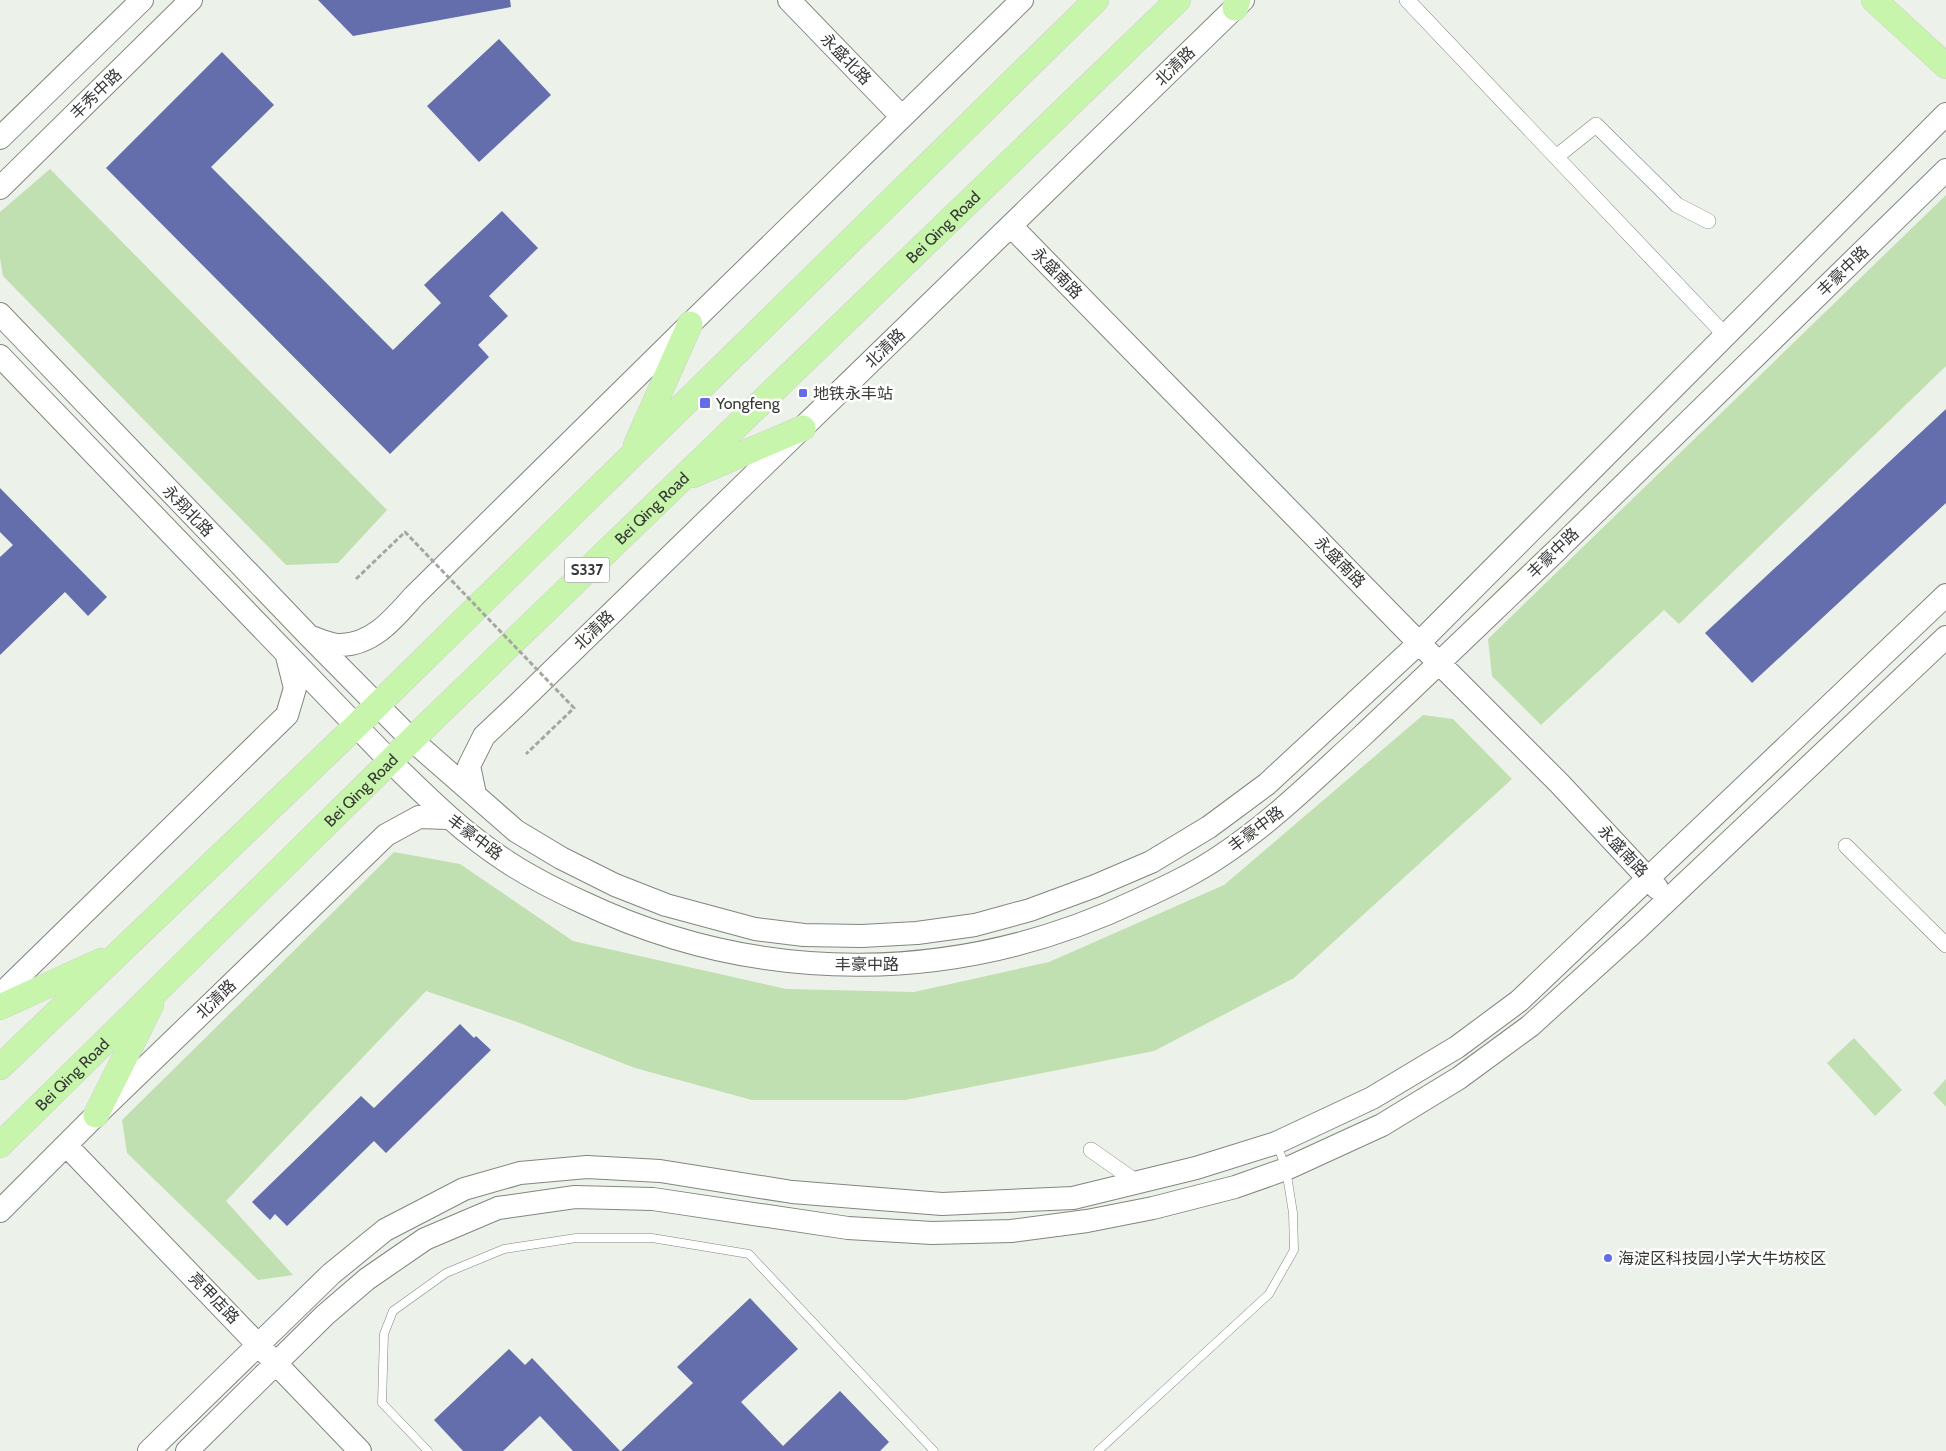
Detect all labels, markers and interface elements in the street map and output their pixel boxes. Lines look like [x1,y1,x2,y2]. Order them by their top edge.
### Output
street label: 永盛北路 [817,29,875,89]
street label: 北清路 [1151,42,1199,90]
street label: 丰秀中路 [66,65,126,123]
street label: Bei Qing Road [902,187,984,267]
street label: 丰豪中路 [1813,242,1873,300]
street label: 永盛南路 [1028,243,1086,303]
street label: 北清路 [861,324,909,372]
place label: 地铁永丰站 [813,384,893,403]
marker: 地铁永丰站 [797,387,809,399]
place label: Yongfeng [715,394,781,413]
marker: Yongfeng [698,396,712,410]
street label: Bei Qing Road [610,468,693,548]
street label: 永翔北路 [159,481,217,541]
street label: 丰豪中路 [1523,524,1583,582]
street label: 永盛南路 [1311,532,1369,592]
road number: S337 [564,558,610,582]
street label: 北清路 [570,606,618,654]
street label: Bei Qing Road [320,750,401,830]
street label: 丰豪中路 [1225,802,1287,856]
street label: 丰豪中路 [444,810,506,864]
street label: 永盛南路 [1594,821,1652,881]
street label: 丰豪中路 [835,955,899,974]
street label: 北清路 [192,975,240,1023]
street label: Bei Qing Road [31,1034,113,1114]
place label: 海淀区科技园小学大牛坊校区 [1618,1249,1826,1268]
marker: 海淀区科技园小学大牛坊校区 [1602,1252,1614,1264]
street label: 亮甲店路 [185,1268,243,1328]

